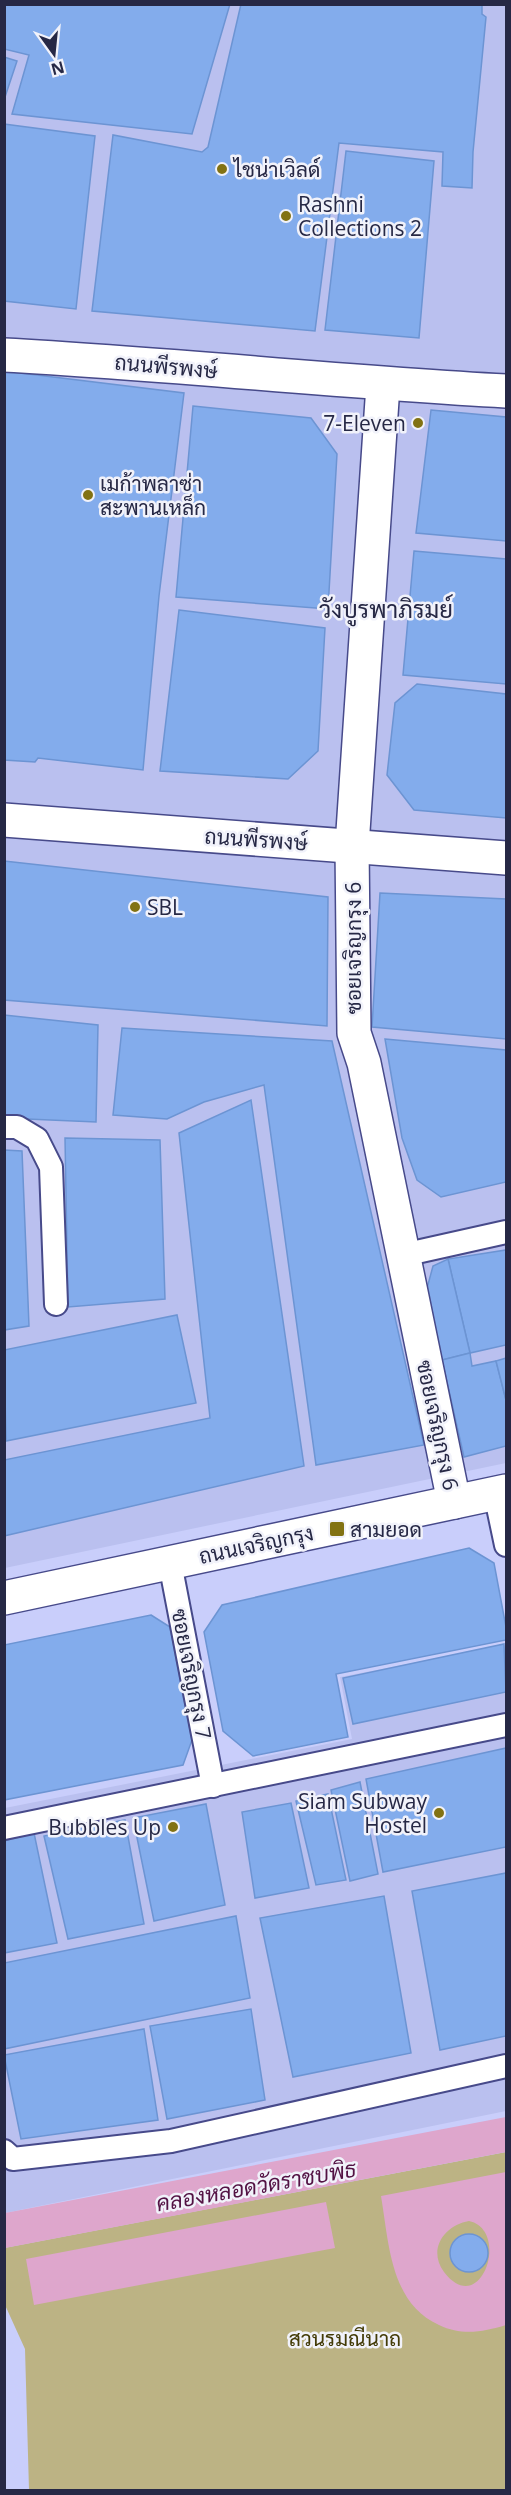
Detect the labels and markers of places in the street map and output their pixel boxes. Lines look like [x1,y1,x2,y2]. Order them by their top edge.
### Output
place label: ไชน่าเวิลด์ [232,155,320,183]
marker: ไชน่าเวิลด์ [215,162,229,176]
place label: Rashni Collections 2 [298,190,422,242]
marker: Rashni Collections 2 [279,209,293,223]
place label: 7-Eleven [323,409,406,437]
marker: 7-Eleven [411,416,425,430]
place label: เมก้าพลาซ่า สะพานเหล็ก [100,469,206,521]
marker: เมก้าพลาซ่า สะพานเหล็ก [81,488,95,502]
place label: SBL [147,893,183,921]
marker: SBL [128,900,142,914]
place label: สามยอด [350,1515,422,1543]
marker: สามยอด [328,1520,346,1538]
place label: Siam Subway Hostel [298,1787,427,1839]
marker: Siam Subway Hostel [432,1806,446,1820]
place label: Bubbles Up [48,1813,161,1841]
marker: Bubbles Up [166,1820,180,1834]

